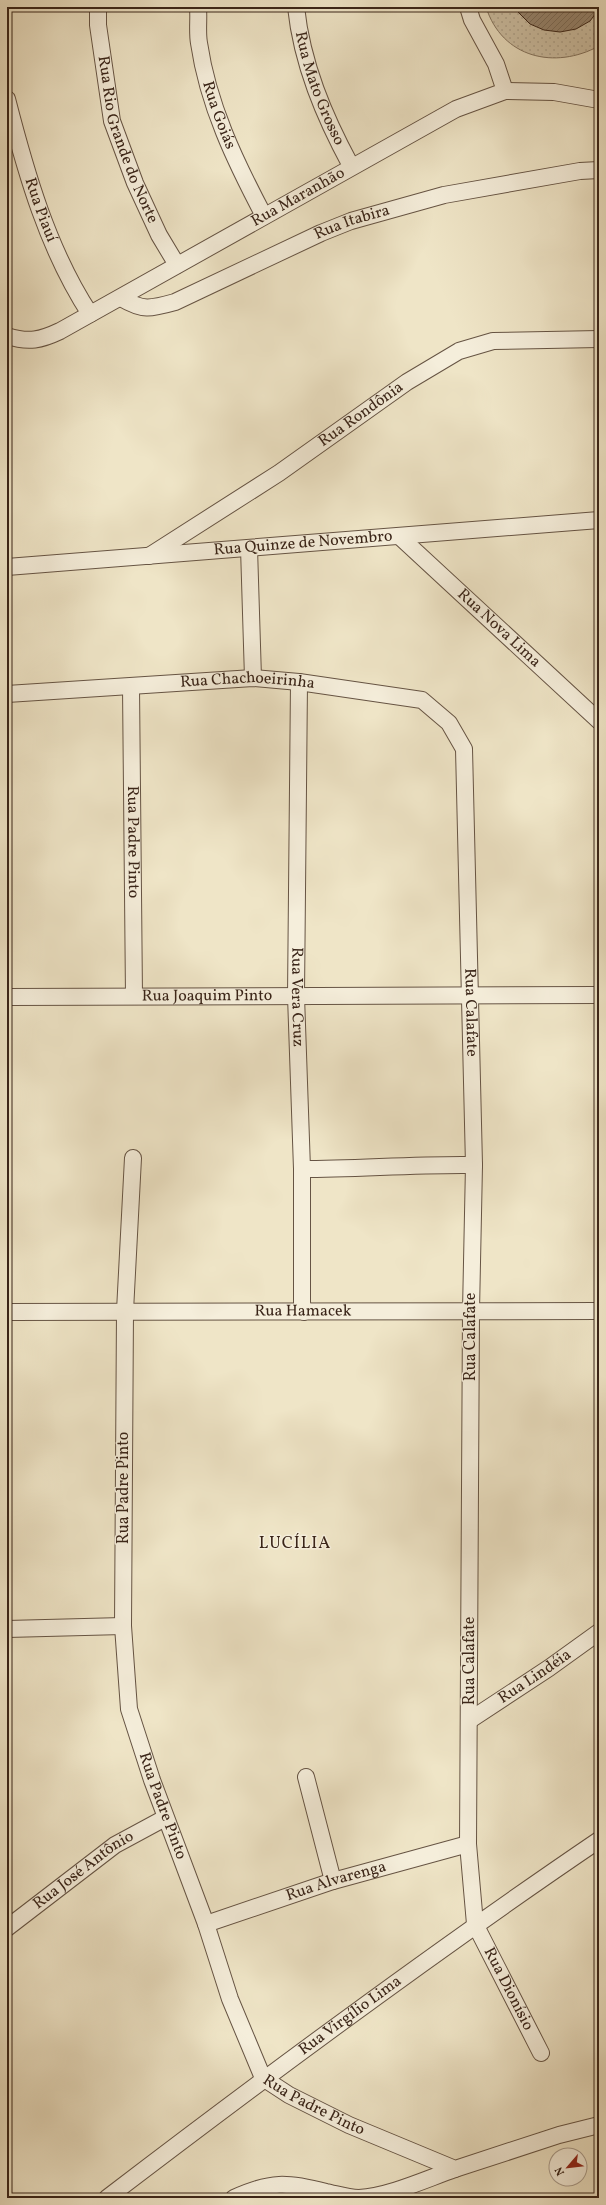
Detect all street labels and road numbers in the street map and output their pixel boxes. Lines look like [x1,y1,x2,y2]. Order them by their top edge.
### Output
street label: Rua Mato Grosso [289,29,350,149]
street label: Rua Rio Grande do Norte [92,54,163,227]
street label: Rua Goiás [196,79,241,153]
street label: Rua Maranhão [247,162,349,233]
street label: Rua Piauí [19,175,62,246]
street label: Rua Itabira [310,200,392,246]
street label: Rua Rondônia [314,377,408,452]
street label: Rua Quinze de Novembro [213,525,393,562]
street label: Rua Nova Lima [452,584,546,673]
street label: Rua Chachoeirinha [179,667,316,695]
street label: Rua Padre Pinto [121,786,144,898]
street label: Rua Vera Cruz [285,947,309,1047]
street label: Rua Calafate [458,968,482,1057]
street label: Rua Joaquim Pinto [142,985,272,1008]
street label: Rua Calafate [460,1293,482,1381]
street label: Rua Hamacek [255,1300,352,1323]
street label: Rua Padre Pinto [113,1432,135,1544]
street label: Rua Calafate [459,1617,481,1705]
street label: Rua Lindéia [494,1644,576,1709]
street label: Rua Padre Pinto [133,1750,192,1863]
street label: Rua José Antônio [29,1826,138,1915]
street label: Rua Alvarenga [283,1856,389,1907]
street label: Rua Dionísio [478,1944,539,2034]
street label: Rua Virgílio Lima [294,1971,406,2061]
street label: Rua Padre Pinto [258,2070,368,2141]

